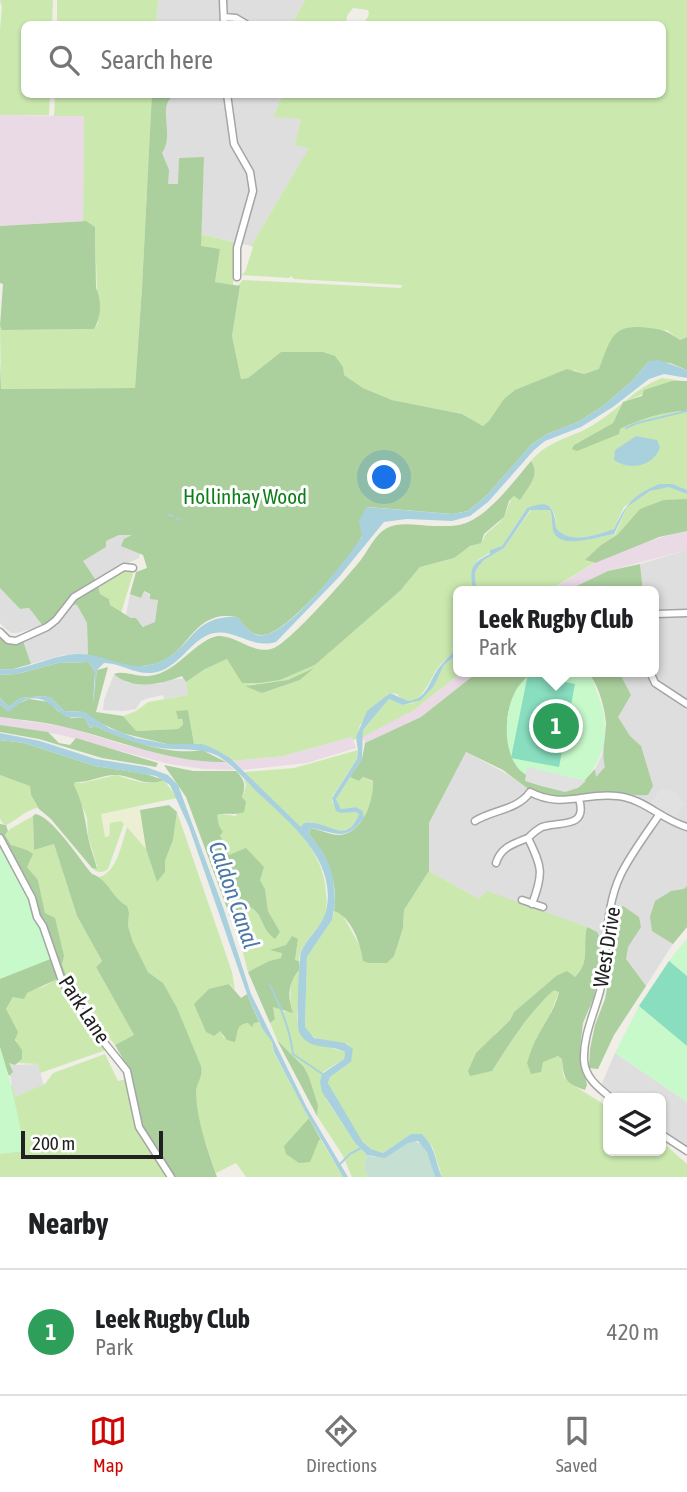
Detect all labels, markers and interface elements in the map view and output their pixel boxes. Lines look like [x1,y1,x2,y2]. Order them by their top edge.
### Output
search box [21,21,666,98]
icon: search [45,41,83,79]
text: Search here [101,45,213,75]
your location [367,460,401,494]
park label: Hollinhay Wood [183,484,307,508]
popup [453,586,659,677]
text: Leek Rugby Club [478,604,634,634]
text: Park [478,634,517,660]
pin: 1 [533,700,579,752]
water label: Caldon Canal [204,838,264,952]
street label: West Drive [588,905,624,989]
street label: Park Lane [54,971,116,1047]
map controls [603,1093,666,1156]
button: layers [603,1093,666,1156]
scale bar [21,1128,163,1160]
text: 200 m [32,1132,75,1154]
text: Nearby [28,1206,108,1240]
text: Leek Rugby Club [95,1304,250,1334]
text: 1 [46,1319,56,1345]
text: 420 m [607,1319,659,1345]
text: Park [95,1334,133,1360]
tab: Map [89,1412,127,1476]
tab: Directions [306,1412,377,1476]
tab: Saved [556,1412,598,1476]

